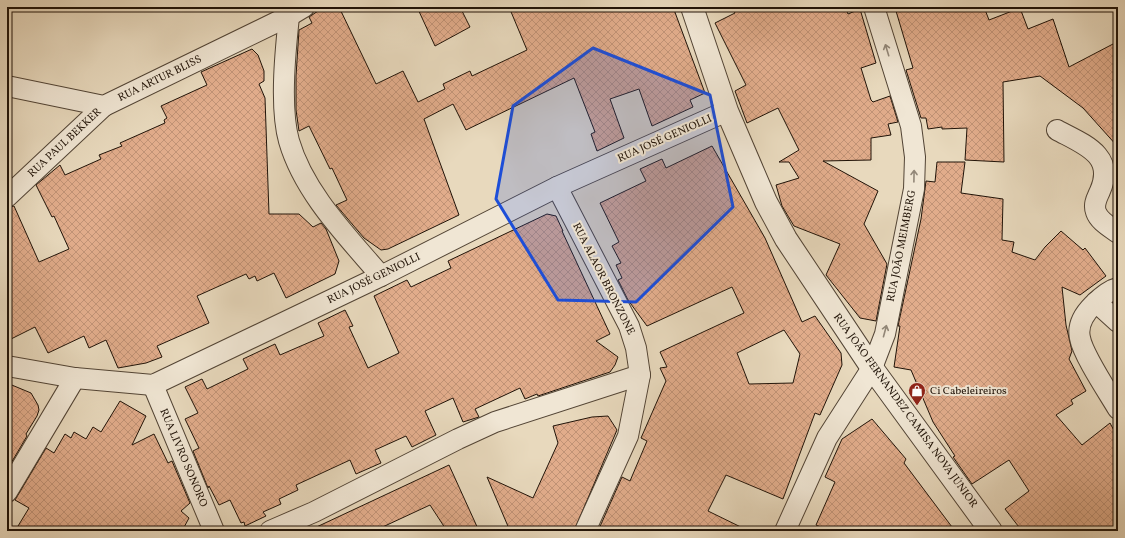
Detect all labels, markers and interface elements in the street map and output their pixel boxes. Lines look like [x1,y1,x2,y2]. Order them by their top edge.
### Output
one-way arrow [883,44,890,57]
street label: RUA ARTUR BLISS [116,52,204,106]
street label: RUA PAUL BEKKER [25,104,106,181]
street label: RUA JOSÉ GENIOLLI [615,111,715,167]
one-way arrow [911,170,918,183]
street label: RUA JOÃO MEIMBERG [884,189,920,303]
street label: RUA ALAOR BRONZONE [568,220,638,338]
street label: RUA JOSÉ GENIOLLI [325,250,423,308]
street label: RUA JOÃO FERNANDEZ CAMISA NOVA JÚNIOR [829,311,981,512]
one-way arrow [882,325,889,338]
shop icon: Ci Cabeleireiros [907,381,927,406]
place label: Ci Cabeleireiros [930,384,1007,399]
street label: RUA LIVRO SONORO [155,406,211,510]

